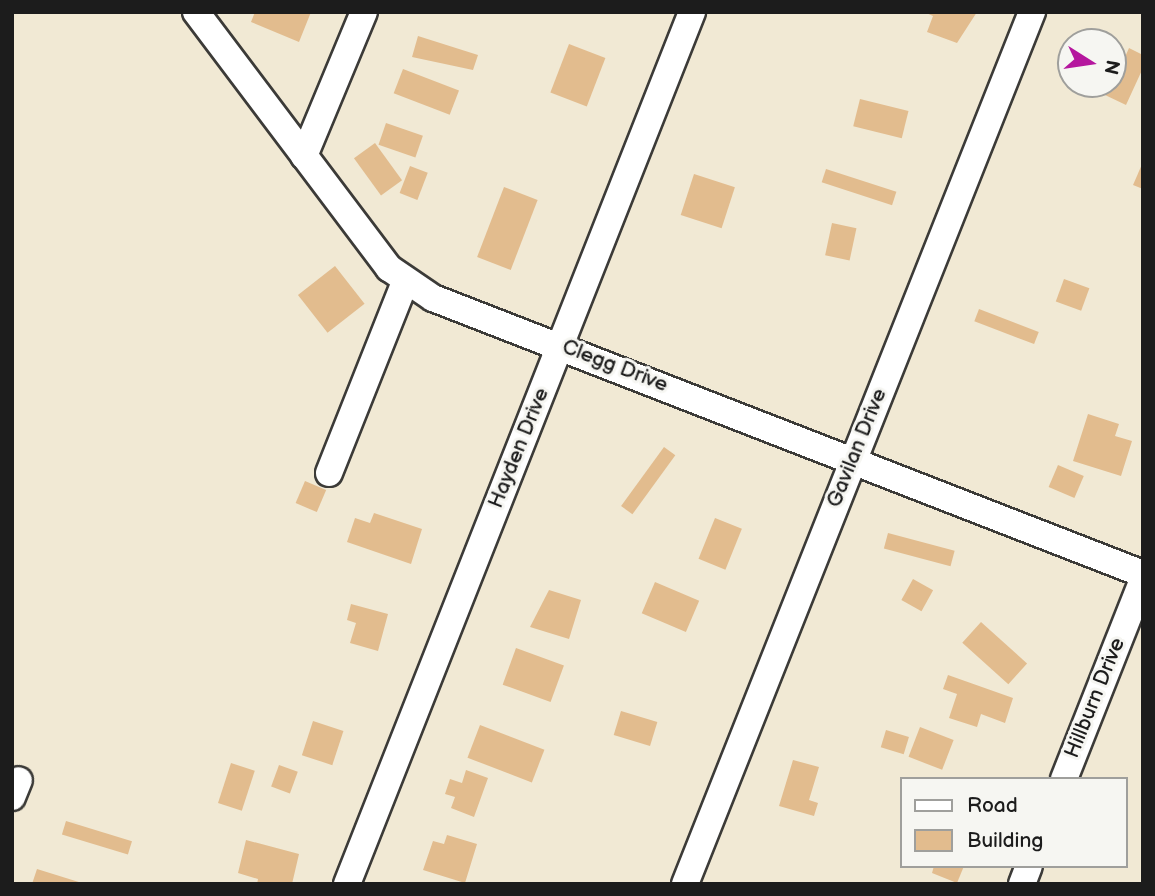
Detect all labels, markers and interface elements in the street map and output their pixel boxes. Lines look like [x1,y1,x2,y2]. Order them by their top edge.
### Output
north arrow [1057,28,1127,98]
text: N [1098,58,1124,76]
street label: Clegg Drive [559,334,671,398]
street label: Hayden Drive [483,384,555,512]
street label: Gavilan Drive [822,385,892,511]
street label: Hillburn Drive [1059,634,1131,762]
legend [900,777,1127,868]
text: Road [967,793,1018,818]
text: Building [967,828,1043,853]

